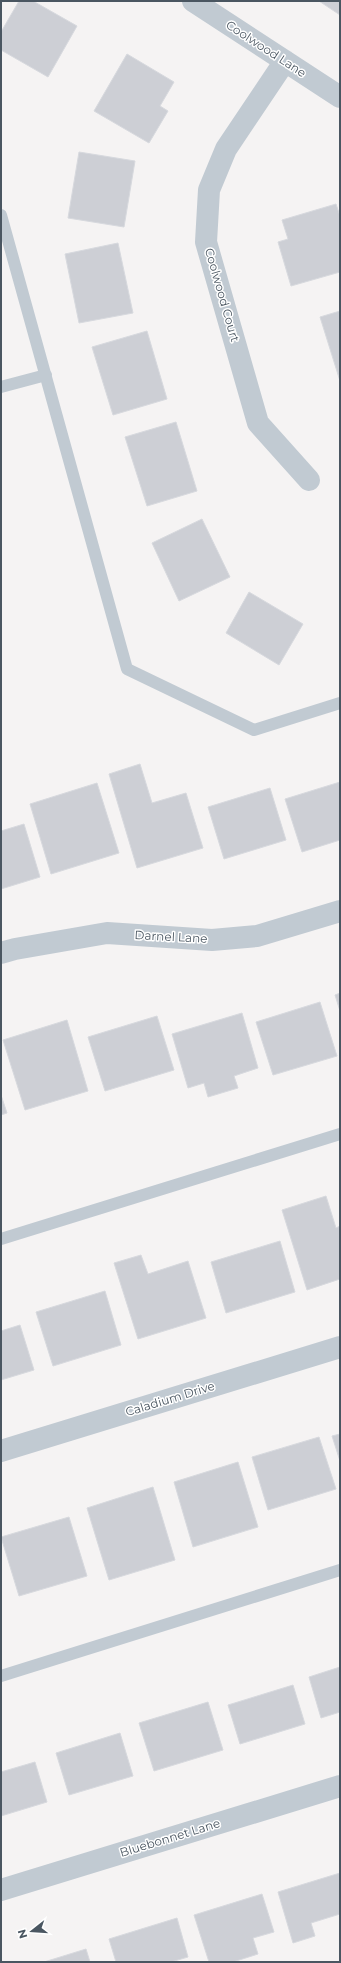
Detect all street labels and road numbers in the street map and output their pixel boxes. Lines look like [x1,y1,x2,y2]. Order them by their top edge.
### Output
street label: Coolwood Lane [223,17,309,80]
street label: Coolwood Court [202,246,243,344]
street label: Darnel Lane [134,927,208,946]
street label: Caladium Drive [123,1378,216,1419]
street label: Bluebonnet Lane [118,1815,222,1860]

